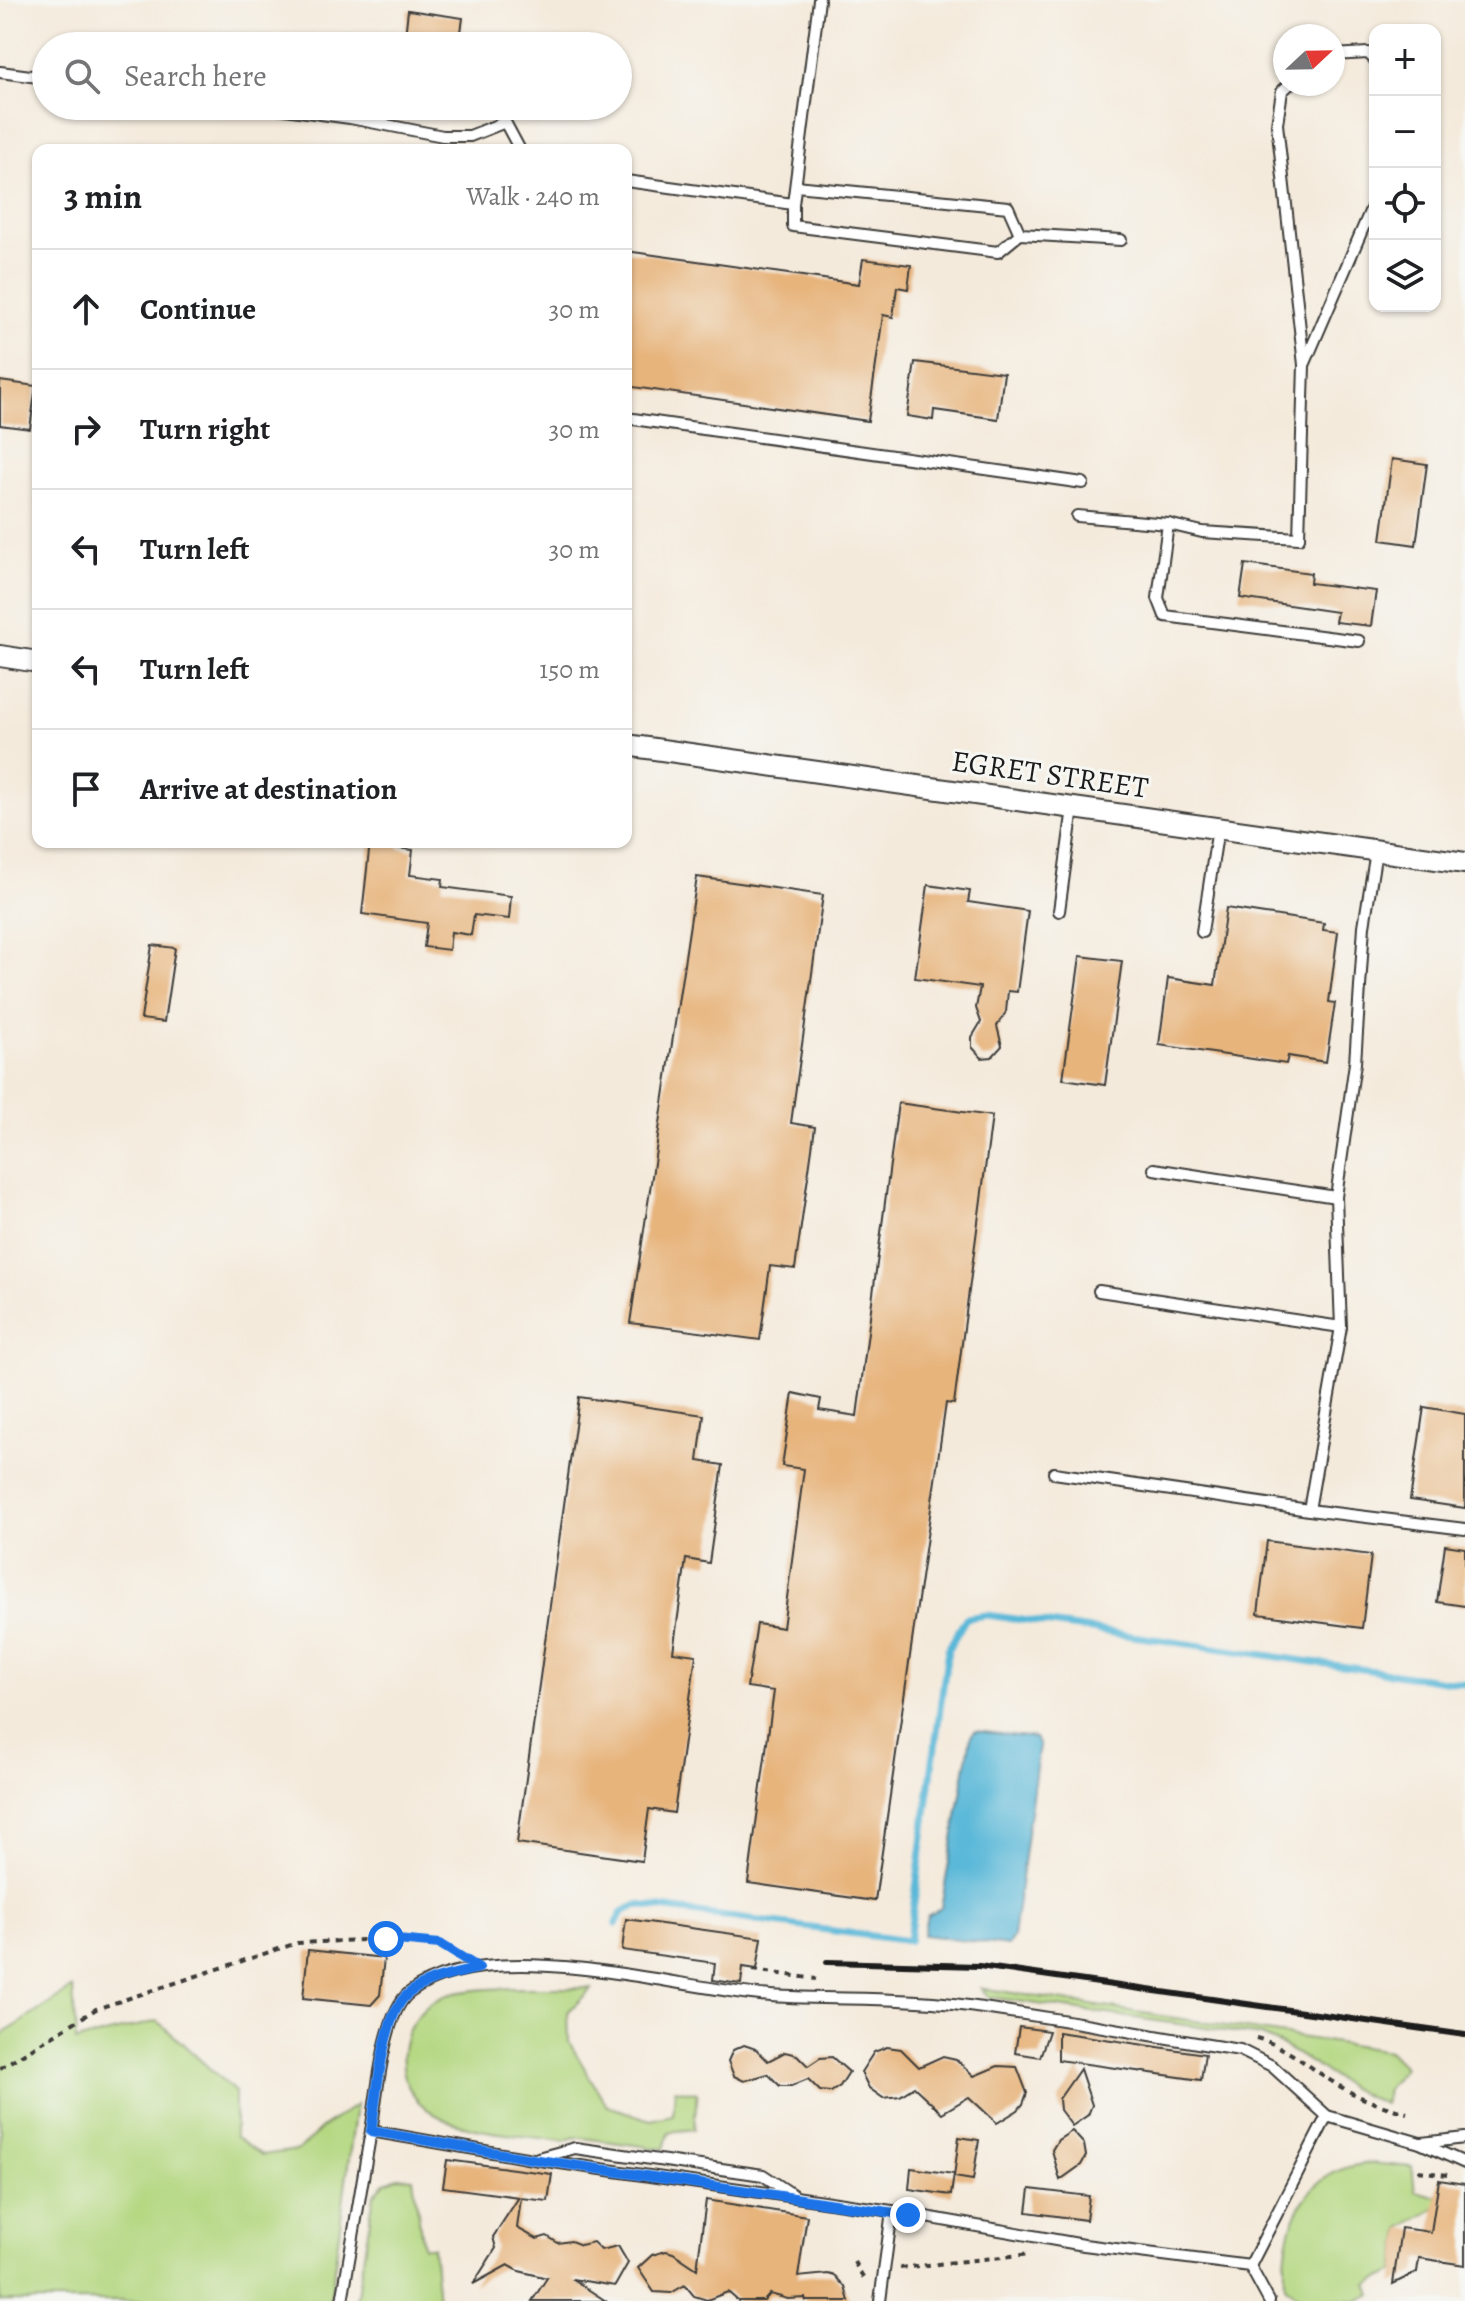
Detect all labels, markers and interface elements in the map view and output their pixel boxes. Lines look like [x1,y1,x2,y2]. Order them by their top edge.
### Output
north arrow [1273,24,1345,96]
map controls [1369,24,1441,312]
button: + [1369,24,1441,96]
search box [32,32,632,120]
icon: search [60,54,104,98]
text: Search here [124,56,267,96]
button: − [1369,96,1441,168]
button: locate [1369,168,1441,240]
text: 3 min [64,173,142,220]
text: Walk · 240 m [466,179,600,214]
button: layers [1369,240,1441,312]
icon: ahead [64,287,108,331]
text: Continue [140,289,256,329]
text: 30 m [549,292,600,327]
icon: right [64,407,108,451]
text: Turn right [140,409,270,449]
text: 30 m [549,412,600,447]
icon: left [64,527,108,571]
text: Turn left [140,529,249,569]
text: 30 m [549,532,600,567]
icon: left [64,647,108,691]
text: Turn left [140,649,249,689]
text: 150 m [539,652,600,687]
street label: EGRET STREET [949,740,1151,808]
icon: arrive [64,767,108,811]
text: Arrive at destination [140,769,397,809]
route start [368,1921,404,1957]
route end [890,2197,926,2233]

